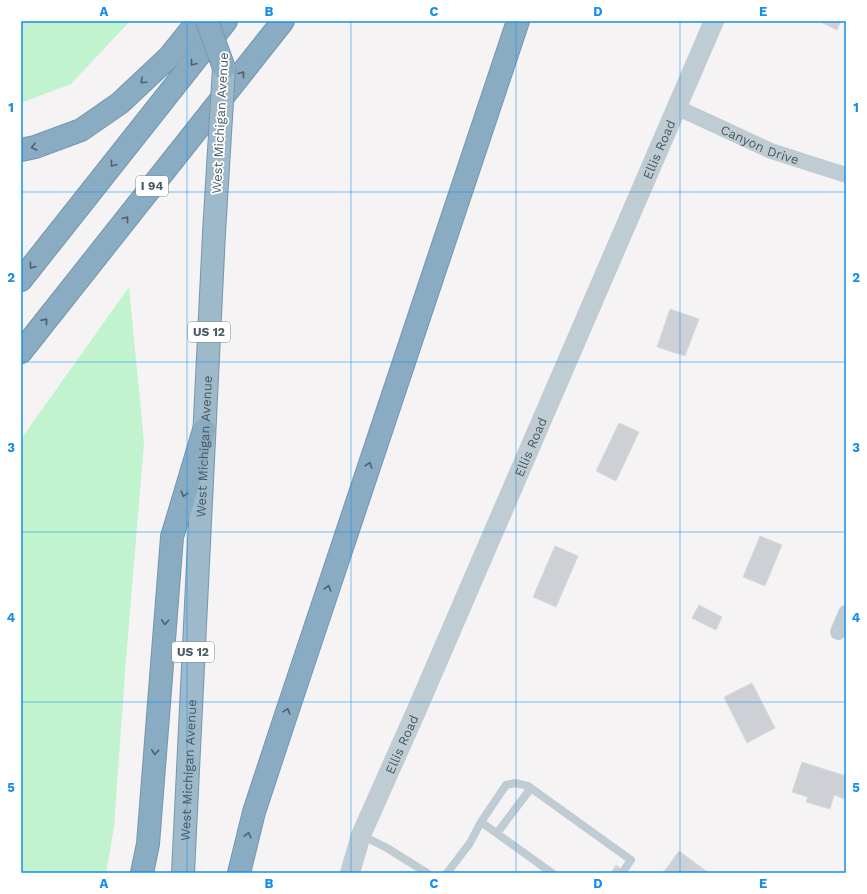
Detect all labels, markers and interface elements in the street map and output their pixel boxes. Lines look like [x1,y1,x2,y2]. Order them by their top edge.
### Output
text: A [100,4,109,19]
text: B [265,4,274,19]
text: C [430,4,439,19]
text: D [593,4,603,19]
text: E [759,4,767,19]
street label: West Michigan Avenue [209,52,231,194]
one-way arrow [191,58,198,65]
one-way arrow [237,71,244,78]
one-way arrow [141,76,148,83]
text: 1 [8,100,14,115]
text: 1 [853,100,859,115]
street label: Ellis Road [639,118,678,181]
street label: Canyon Drive [718,121,801,167]
one-way arrow [31,142,37,150]
one-way arrow [110,160,117,167]
road number: I 94 [136,176,168,196]
one-way arrow [122,217,129,224]
one-way arrow [29,262,36,269]
text: 2 [7,270,15,285]
text: 2 [852,270,860,285]
one-way arrow [41,319,48,326]
road number: US 12 [188,322,230,342]
street label: West Michigan Avenue [193,375,215,518]
street label: Ellis Road [511,415,550,479]
text: 3 [7,440,15,455]
text: 3 [852,440,860,455]
one-way arrow [365,461,373,468]
one-way arrow [180,491,189,498]
one-way arrow [323,584,332,591]
text: 4 [7,610,16,625]
text: 4 [852,610,861,625]
one-way arrow [160,619,169,625]
road number: US 12 [172,642,214,662]
street label: West Michigan Avenue [177,699,199,841]
one-way arrow [282,708,291,715]
street label: Ellis Road [382,712,421,776]
one-way arrow [151,749,160,755]
text: 5 [7,780,15,795]
text: 5 [852,780,860,795]
one-way arrow [243,832,252,839]
text: A [100,876,109,891]
text: B [265,876,274,891]
text: C [430,876,439,891]
text: D [593,876,603,891]
text: E [759,876,767,891]

